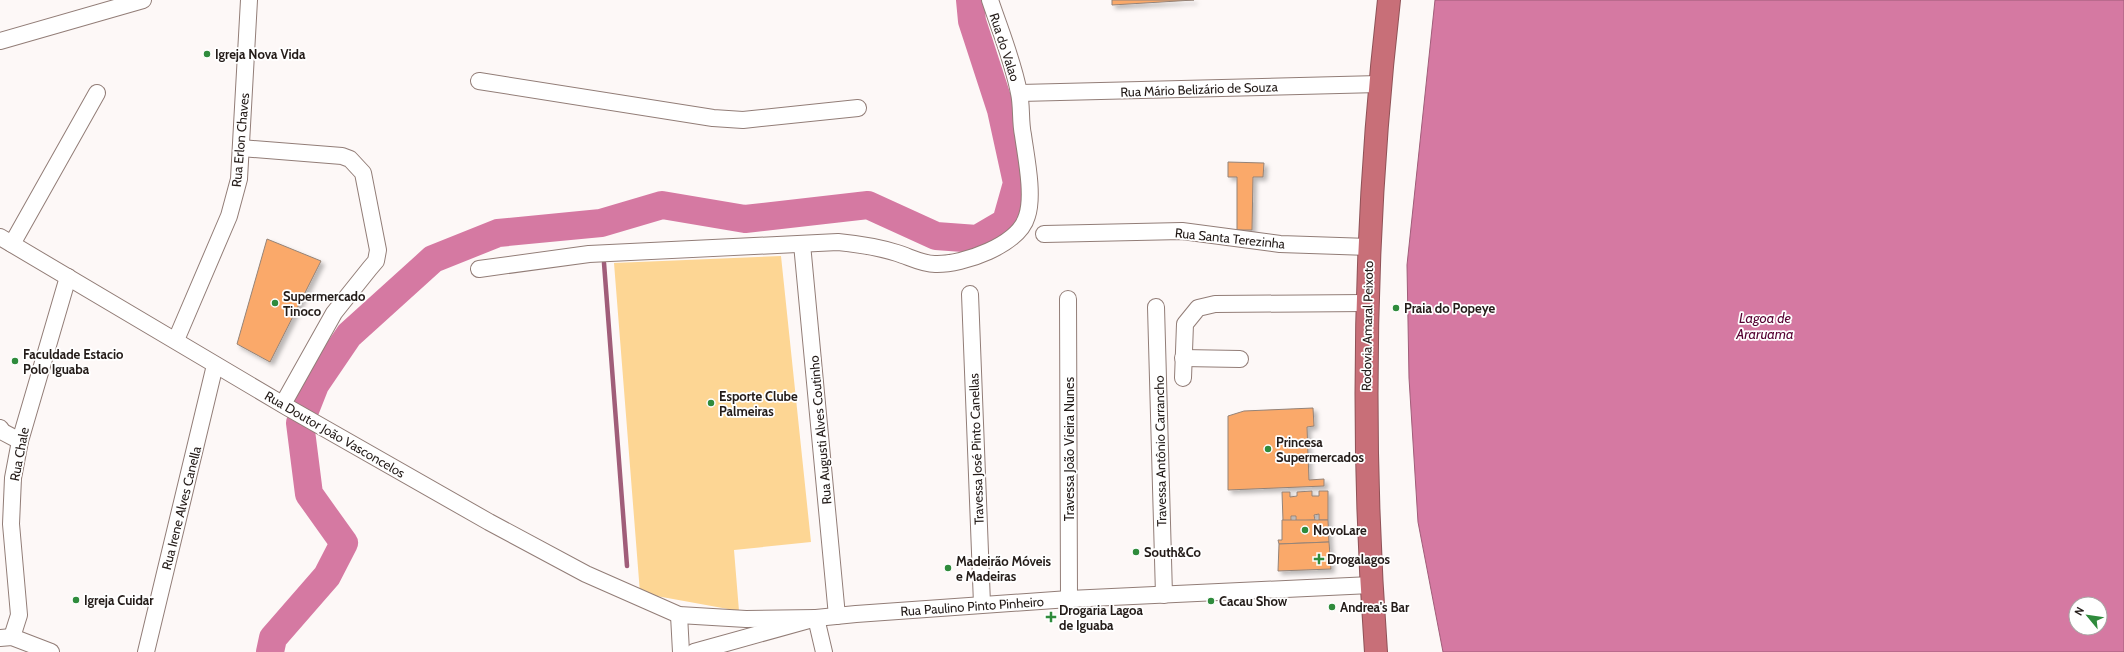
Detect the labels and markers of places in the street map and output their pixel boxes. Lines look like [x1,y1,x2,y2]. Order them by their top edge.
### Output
place label: Igreja Nova Vida [215,46,306,62]
marker: Igreja Nova Vida [202,49,212,59]
place label: Supermercado Tinoco [283,288,366,319]
marker: Supermercado Tinoco [270,298,280,308]
place label: Praia do Popeye [1404,300,1495,316]
marker: Praia do Popeye [1391,303,1401,313]
place label: Faculdade Estacio Polo Iguaba [23,346,124,377]
marker: Faculdade Estacio Polo Iguaba [10,356,20,366]
place label: Esporte Clube Palmeiras [719,388,798,419]
marker: Esporte Clube Palmeiras [706,398,716,408]
place label: Princesa Supermercados [1276,434,1364,465]
marker: Princesa Supermercados [1263,444,1273,454]
place label: NovoLare [1313,522,1367,538]
marker: NovoLare [1300,525,1310,535]
place label: South&Co [1144,544,1202,560]
marker: South&Co [1131,547,1141,557]
place label: Drogalagos [1327,551,1391,567]
place label: Madeirão Móveis e Madeiras [956,553,1052,584]
marker: Drogalagos [1314,554,1324,564]
marker: Madeirão Móveis e Madeiras [943,563,953,573]
place label: Igreja Cuidar [84,592,154,608]
place label: Cacau Show [1219,593,1288,609]
marker: Igreja Cuidar [71,595,81,605]
marker: Cacau Show [1206,596,1216,606]
place label: Andrea's Bar [1340,599,1410,615]
place label: Drogaria Lagoa de Iguaba [1059,602,1143,633]
marker: Andrea's Bar [1327,602,1337,612]
marker: Drogaria Lagoa de Iguaba [1046,612,1056,622]

